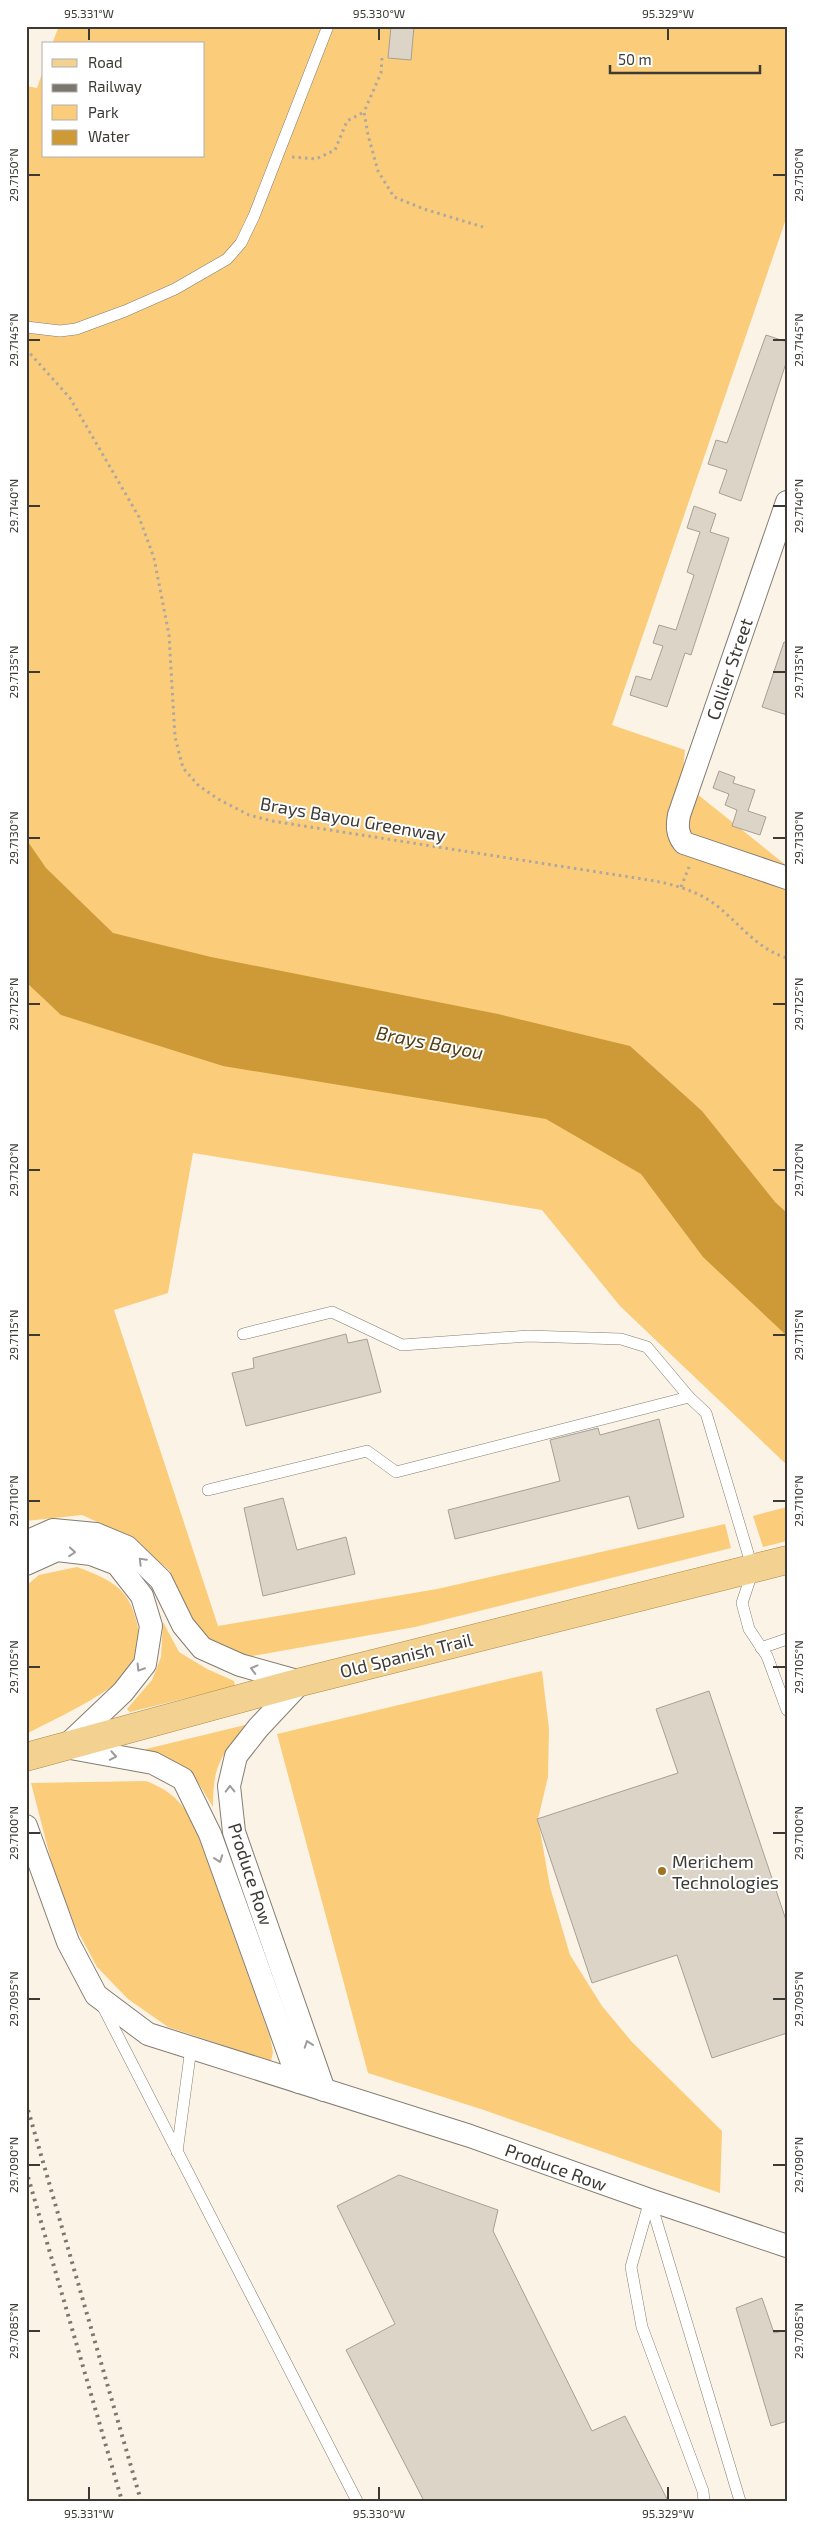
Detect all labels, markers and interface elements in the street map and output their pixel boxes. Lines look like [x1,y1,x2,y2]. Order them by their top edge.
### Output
text: 95.331°W [64,6,114,20]
text: 95.330°W [353,6,405,20]
text: 95.329°W [642,6,694,20]
legend [42,42,205,158]
scale bar [610,42,760,74]
text: 50 m [618,50,652,68]
text: Road [88,53,123,71]
text: Railway [88,77,142,95]
text: Park [88,103,119,121]
text: Water [88,127,130,145]
text: 29.7150°N [6,148,20,202]
text: 29.7150°N [791,148,805,202]
text: 29.7145°N [6,313,20,367]
text: 29.7145°N [791,313,805,367]
text: 29.7140°N [6,479,20,533]
text: 29.7140°N [791,479,805,533]
street label: Collier Street [701,615,757,723]
text: 29.7135°N [6,646,20,698]
text: 29.7135°N [791,646,805,698]
street label: Brays Bayou Greenway [258,792,448,846]
text: 29.7130°N [6,811,20,865]
text: 29.7130°N [791,811,805,865]
text: 29.7125°N [6,978,20,1030]
text: 29.7125°N [791,978,805,1030]
water label: Brays Bayou [374,1020,485,1065]
text: 29.7120°N [6,1143,20,1197]
text: 29.7120°N [791,1143,805,1197]
text: 29.7115°N [6,1310,20,1360]
text: 29.7115°N [791,1310,805,1360]
text: 29.7110°N [6,1475,20,1527]
text: 29.7110°N [791,1475,805,1527]
one-way arrow [68,1546,76,1557]
one-way arrow [138,1558,147,1567]
street label: Old Spanish Trail [337,1628,475,1682]
text: 29.7105°N [6,1640,20,1694]
text: 29.7105°N [791,1640,805,1694]
one-way arrow [137,1663,147,1672]
one-way arrow [249,1664,258,1675]
one-way arrow [109,1750,118,1761]
one-way arrow [225,1785,235,1793]
text: 29.7100°N [6,1806,20,1860]
text: 29.7100°N [791,1806,805,1860]
street label: Produce Row [224,1820,278,1928]
place label: Merichem Technologies [672,1850,779,1893]
one-way arrow [213,1855,223,1863]
marker: Merichem Technologies [656,1865,668,1877]
text: 29.7095°N [6,1971,20,2027]
text: 29.7095°N [791,1971,805,2027]
one-way arrow [304,2040,314,2048]
text: 29.7090°N [6,2137,20,2193]
text: 29.7090°N [791,2137,805,2193]
street label: Produce Row [502,2138,610,2196]
text: 29.7085°N [6,2303,20,2359]
text: 29.7085°N [791,2303,805,2359]
text: 95.331°W [64,2506,114,2520]
text: 95.330°W [353,2506,405,2520]
text: 95.329°W [642,2506,694,2520]

